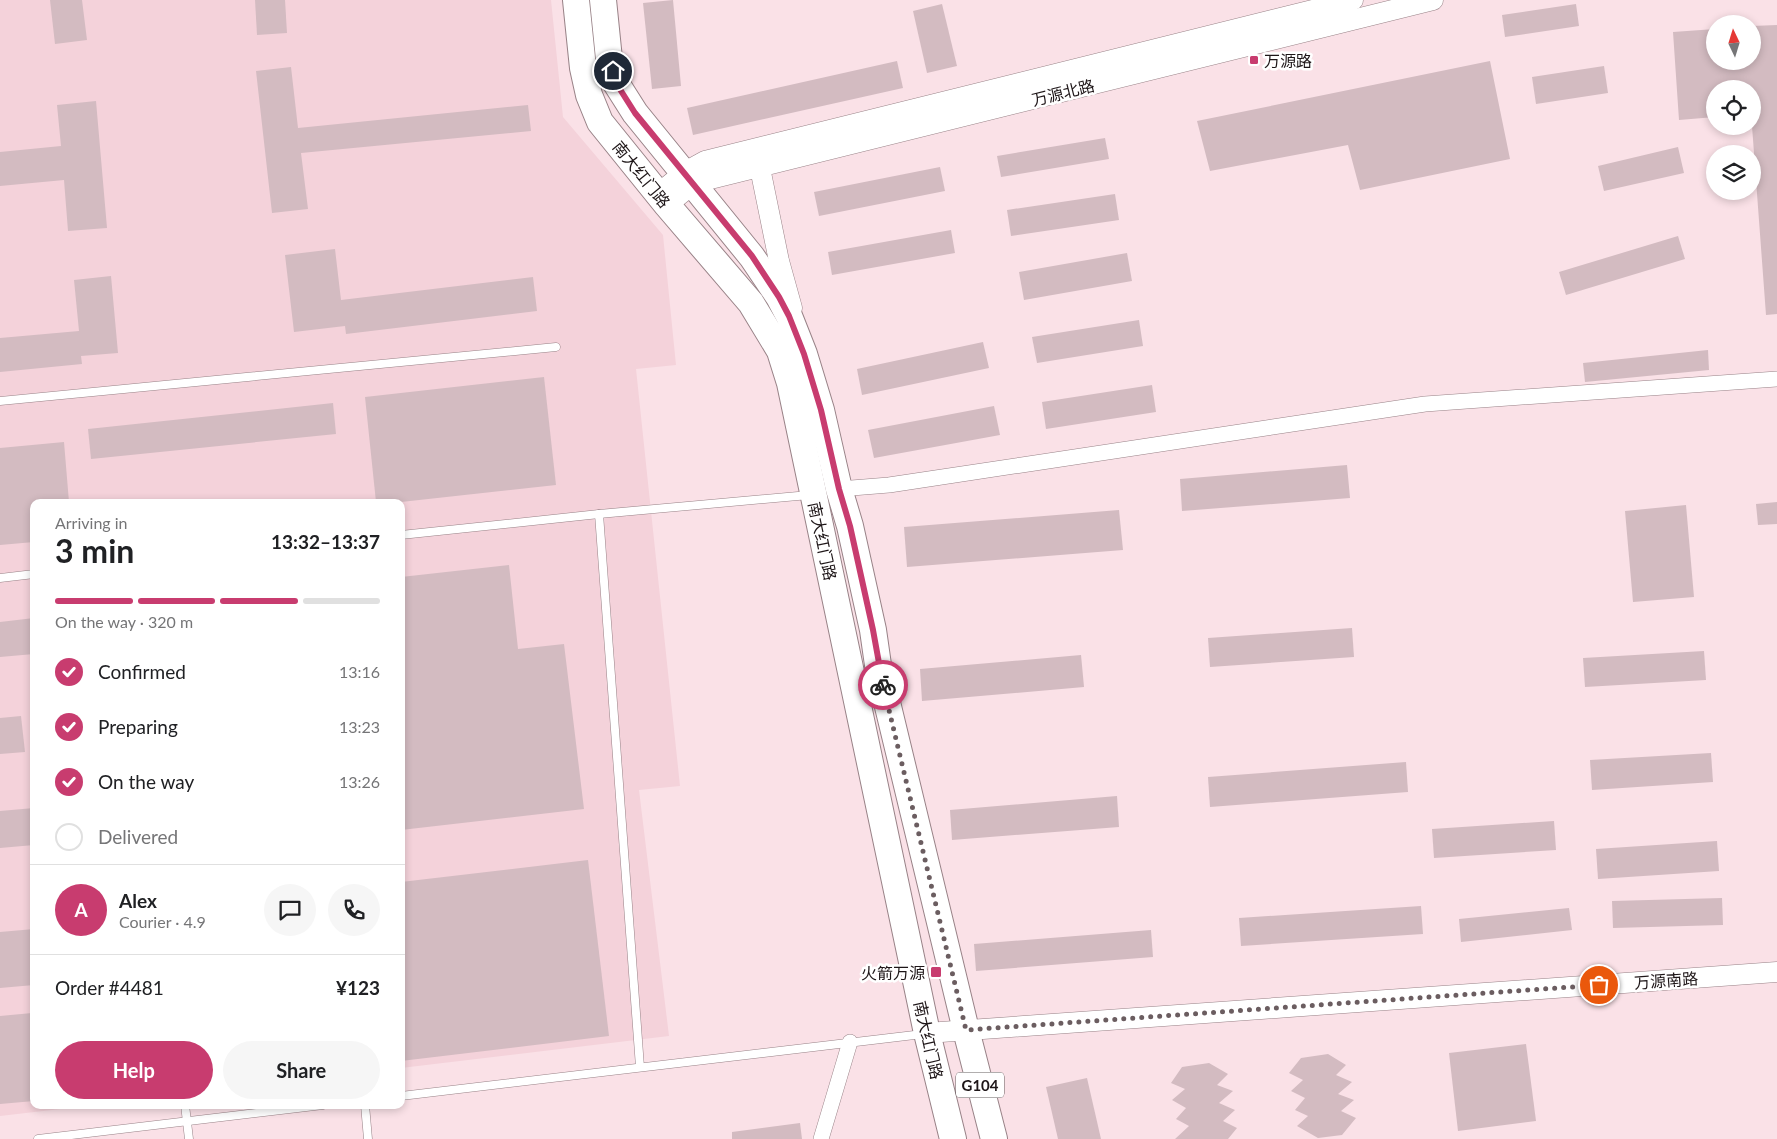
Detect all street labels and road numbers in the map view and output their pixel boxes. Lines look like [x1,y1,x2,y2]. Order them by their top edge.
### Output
street label: 万源北路 [1030,75,1096,109]
street label: 南大红门路 [609,137,675,211]
street label: 南大红门路 [805,500,841,582]
street label: 万源南路 [1633,968,1699,992]
street label: 南大红门路 [911,999,947,1081]
road number: G104 [956,1072,1004,1098]

